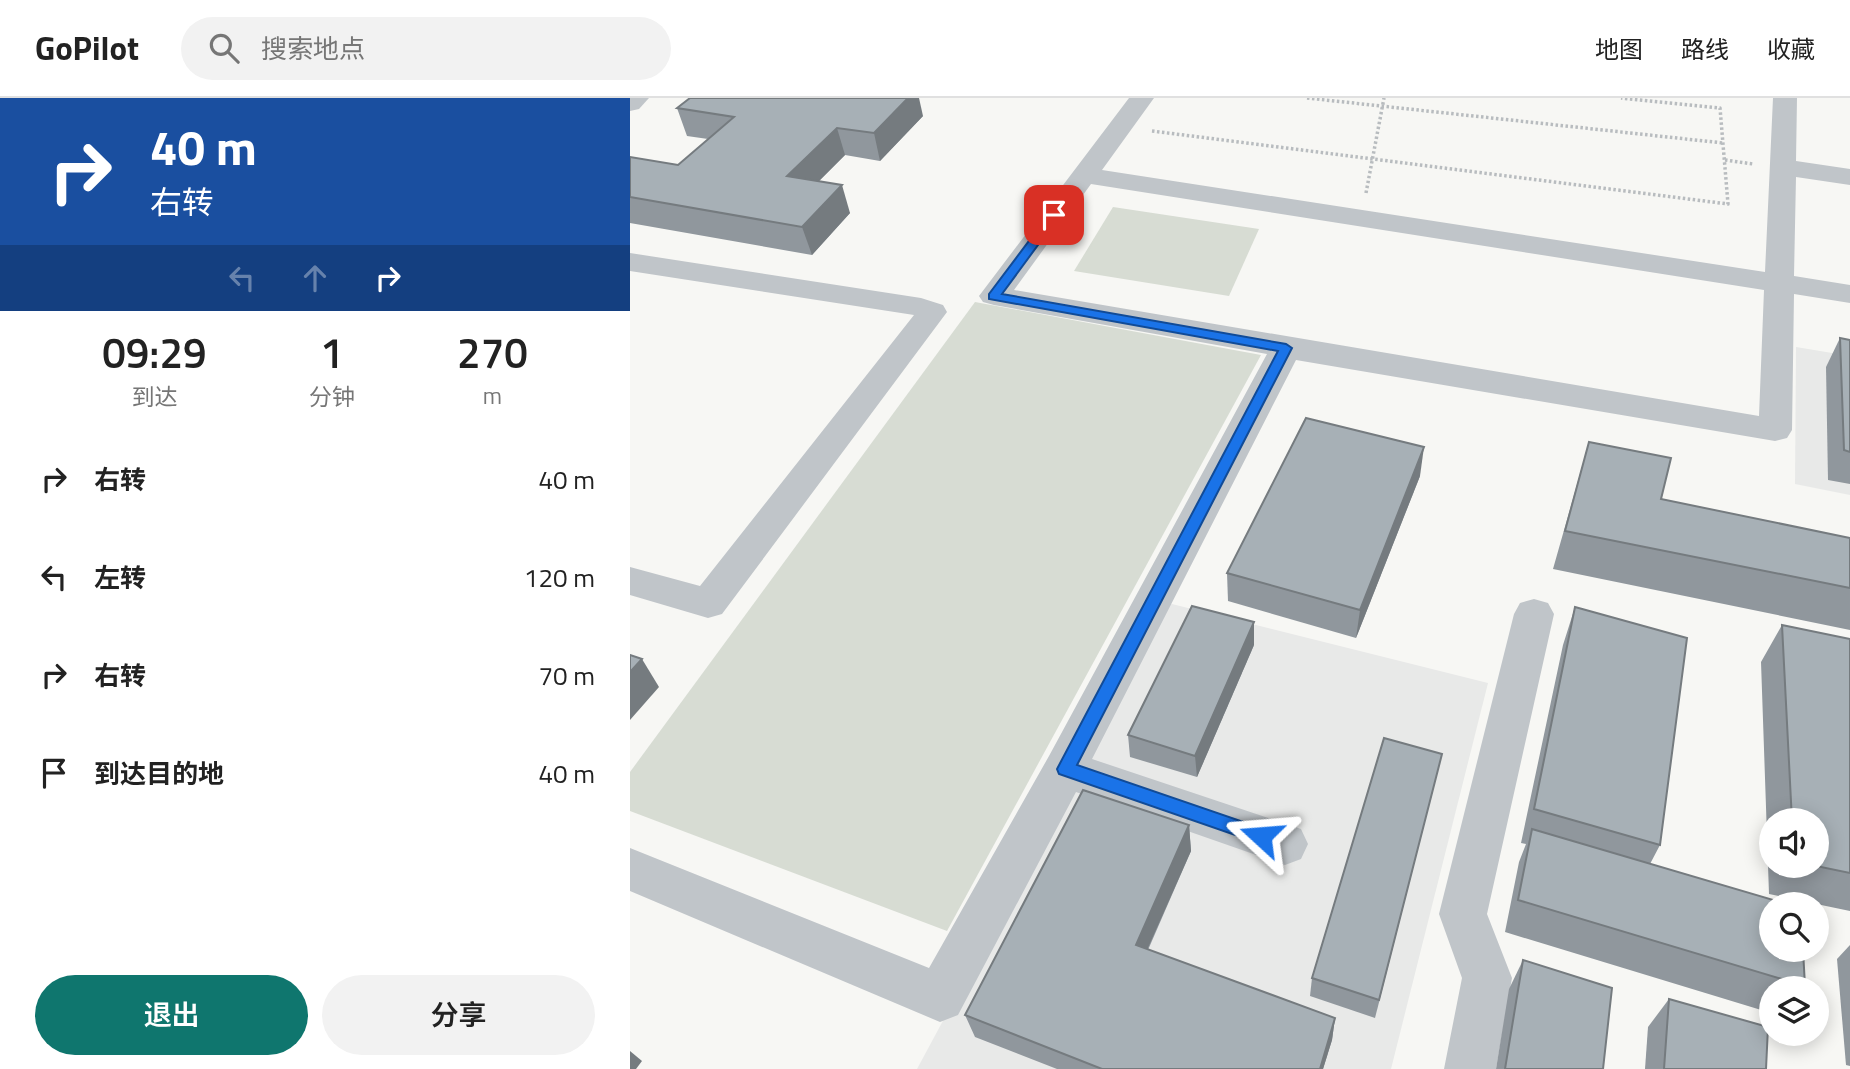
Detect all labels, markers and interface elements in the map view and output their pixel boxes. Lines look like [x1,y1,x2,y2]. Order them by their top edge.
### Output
search box [181,17,671,80]
text: GoPilot [35,23,139,73]
icon: search [205,29,243,67]
text: 搜索地点 [261,29,365,68]
text: 地图 [1595,31,1643,67]
text: 路线 [1681,31,1729,67]
text: 收藏 [1767,31,1815,67]
text: 40 m [150,109,257,184]
icon: right [35,126,126,217]
text: 右转 [150,178,214,226]
pin [1024,185,1084,245]
icon: arrive [1035,196,1073,234]
icon: left [223,259,261,297]
icon: ahead [296,259,334,297]
icon: right [369,259,407,297]
text: 09:29 [102,320,206,384]
text: 1 [320,320,344,384]
text: 270 [457,320,528,384]
text: m [483,378,502,413]
text: 到达 [131,379,177,414]
text: 分钟 [309,379,355,414]
icon: right [35,460,73,498]
text: 右转 [94,460,146,499]
text: 40 m [538,460,595,499]
icon: left [35,558,73,596]
text: 左转 [94,558,146,597]
text: 120 m [524,558,595,597]
icon: right [35,656,73,694]
text: 右转 [94,656,146,695]
text: 70 m [538,656,595,695]
icon: arrive [35,754,73,792]
text: 到达目的地 [94,754,224,793]
text: 40 m [538,754,595,793]
position arrow [1224,799,1298,873]
map controls [1759,808,1829,1046]
button: sound [1759,808,1829,878]
button: search [1759,892,1829,962]
button: 退出 [35,975,308,1055]
button: 分享 [322,975,595,1055]
button: layers [1759,976,1829,1046]

